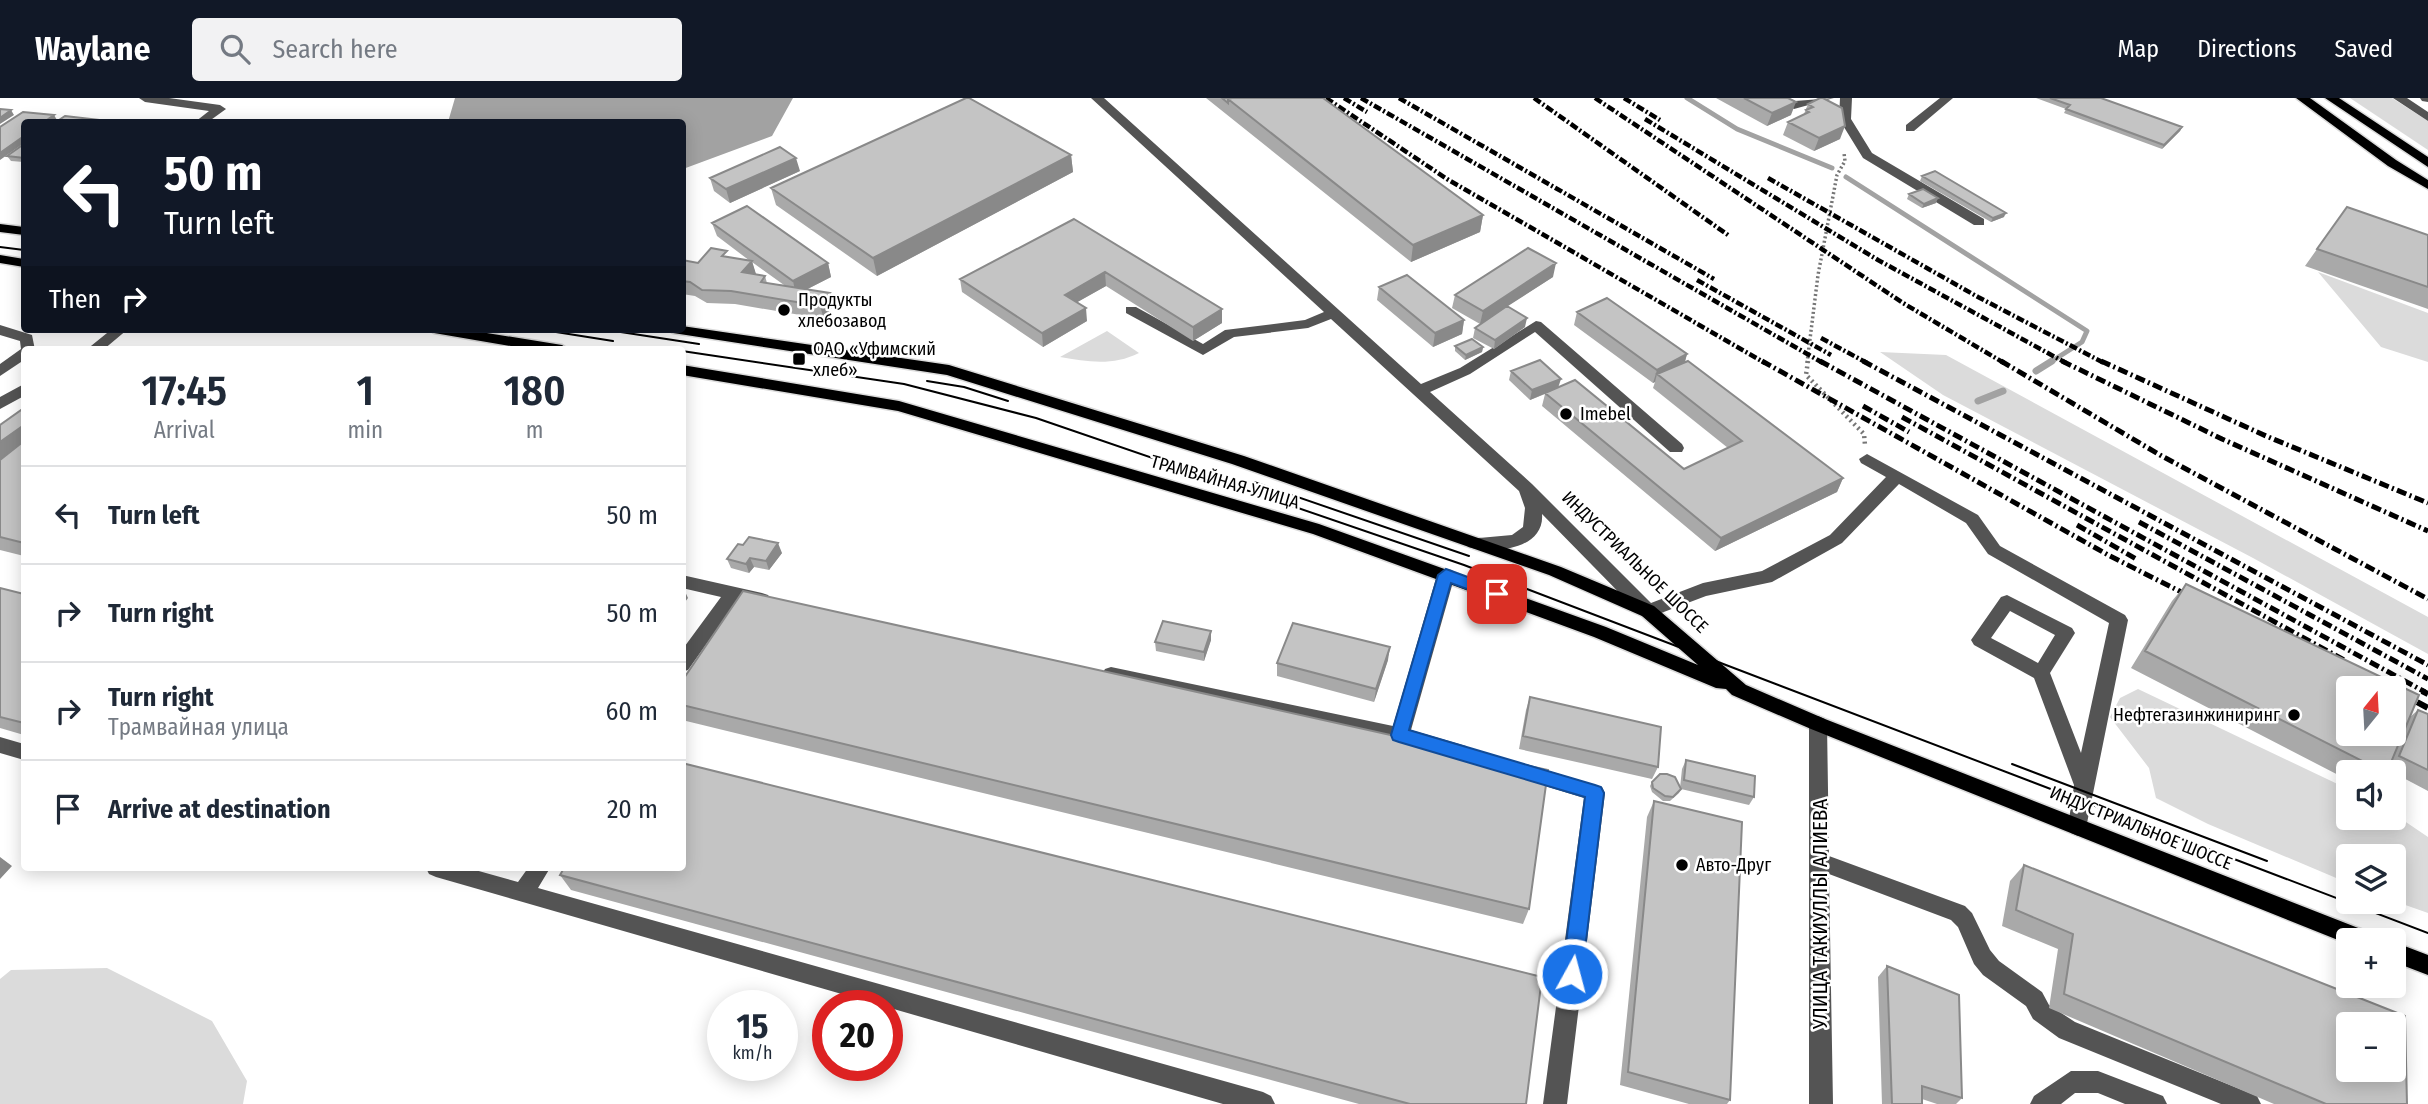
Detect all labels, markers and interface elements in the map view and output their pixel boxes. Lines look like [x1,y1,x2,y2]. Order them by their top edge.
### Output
search box [192,18,682,81]
text: Waylane [35,29,150,69]
icon: search [216,30,254,68]
text: Search here [272,34,398,65]
text: Map [2118,35,2159,63]
text: Directions [2197,35,2296,63]
text: Saved [2334,35,2393,63]
text: 50 m [164,144,262,203]
icon: left [49,147,140,238]
text: Turn left [164,204,274,242]
icon: right [115,280,153,318]
text: Then [49,284,101,315]
place label: Продукты хлебозавод [798,289,886,332]
marker: Продукты хлебозавод [776,302,792,318]
place label: ОАО «Уфимский хлеб» [813,338,936,381]
marker: ОАО «Уфимский хлеб» [791,351,807,367]
text: 17:45 [141,366,227,416]
text: 1 [357,366,374,416]
text: 180 [503,366,566,416]
place label: Imebel [1580,403,1631,425]
marker: Imebel [1558,406,1574,422]
text: Arrival [154,416,215,444]
text: min [347,416,383,444]
text: m [526,416,543,444]
street label: ТРАМВАЙНАЯ УЛИЦА [1148,450,1302,514]
street label: ИНДУСТРИАЛЬНОЕ ШОССЕ [1557,486,1713,638]
icon: left [49,496,87,534]
text: Turn left [108,500,200,531]
text: 50 m [606,500,658,531]
pin [1467,564,1527,624]
icon: arrive [1478,575,1516,613]
icon: right [49,594,87,632]
text: Turn right [108,598,214,629]
text: 50 m [606,598,658,629]
north arrow [2336,676,2406,746]
map controls [2336,676,2406,1082]
text: Turn right [108,682,214,713]
icon: right [49,692,87,730]
text: 60 m [605,696,658,727]
place label: Нефтегазинжиниринг [2113,704,2280,726]
marker: Нефтегазинжиниринг [2286,707,2302,723]
text: Трамвайная улица [108,713,289,741]
button: sound [2336,760,2406,830]
street label: ИНДУСТРИАЛЬНОЕ ШОССЕ [2047,781,2235,875]
icon: arrive [49,790,87,828]
text: Arrive at destination [108,794,331,825]
text: 20 m [607,794,658,825]
street label: УЛИЦА ТАКИУЛЛЫ АЛИЕВА [1807,799,1833,1030]
button: layers [2336,844,2406,914]
place label: Авто-Друг [1696,854,1771,876]
marker: Авто-Друг [1674,857,1690,873]
button: + [2336,928,2406,998]
position arrow [1535,937,1609,1011]
speed limit sign: 20 [812,990,903,1081]
text: 15 [736,1005,768,1047]
button: − [2336,1012,2406,1082]
text: km/h [732,1042,773,1064]

